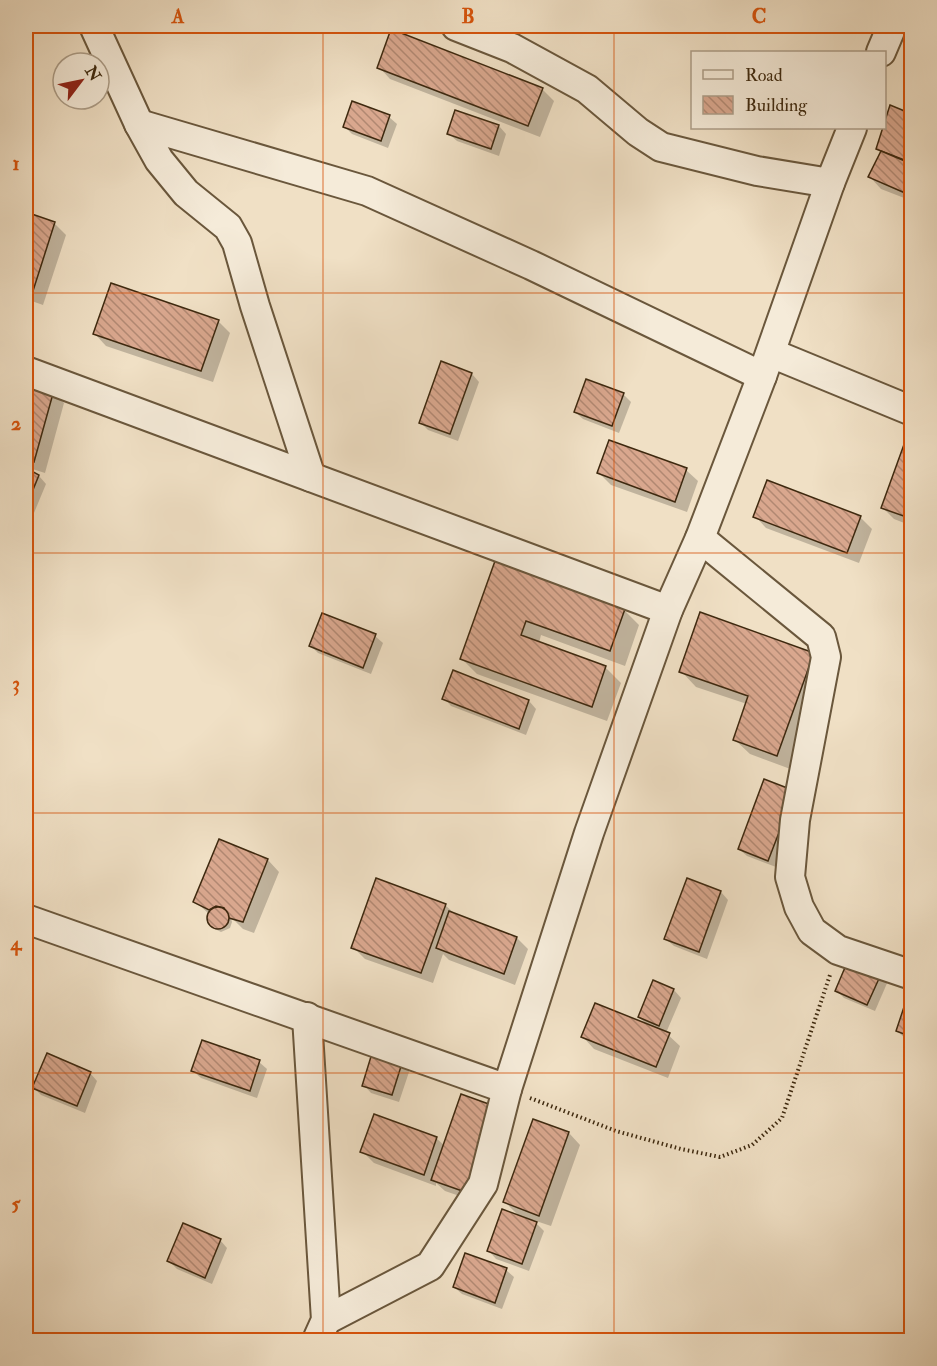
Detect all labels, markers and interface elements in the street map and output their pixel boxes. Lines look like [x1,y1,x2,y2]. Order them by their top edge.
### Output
text: A [171,4,185,29]
text: B [461,4,475,29]
text: C [752,4,766,29]
north arrow [51,51,111,111]
legend [691,51,886,129]
text: N [80,61,106,86]
text: Road [745,64,783,87]
text: Building [745,94,808,117]
text: 1 [12,151,20,176]
text: 2 [11,411,21,436]
text: 3 [12,671,20,696]
text: 4 [10,931,23,956]
text: 5 [12,1191,22,1216]

